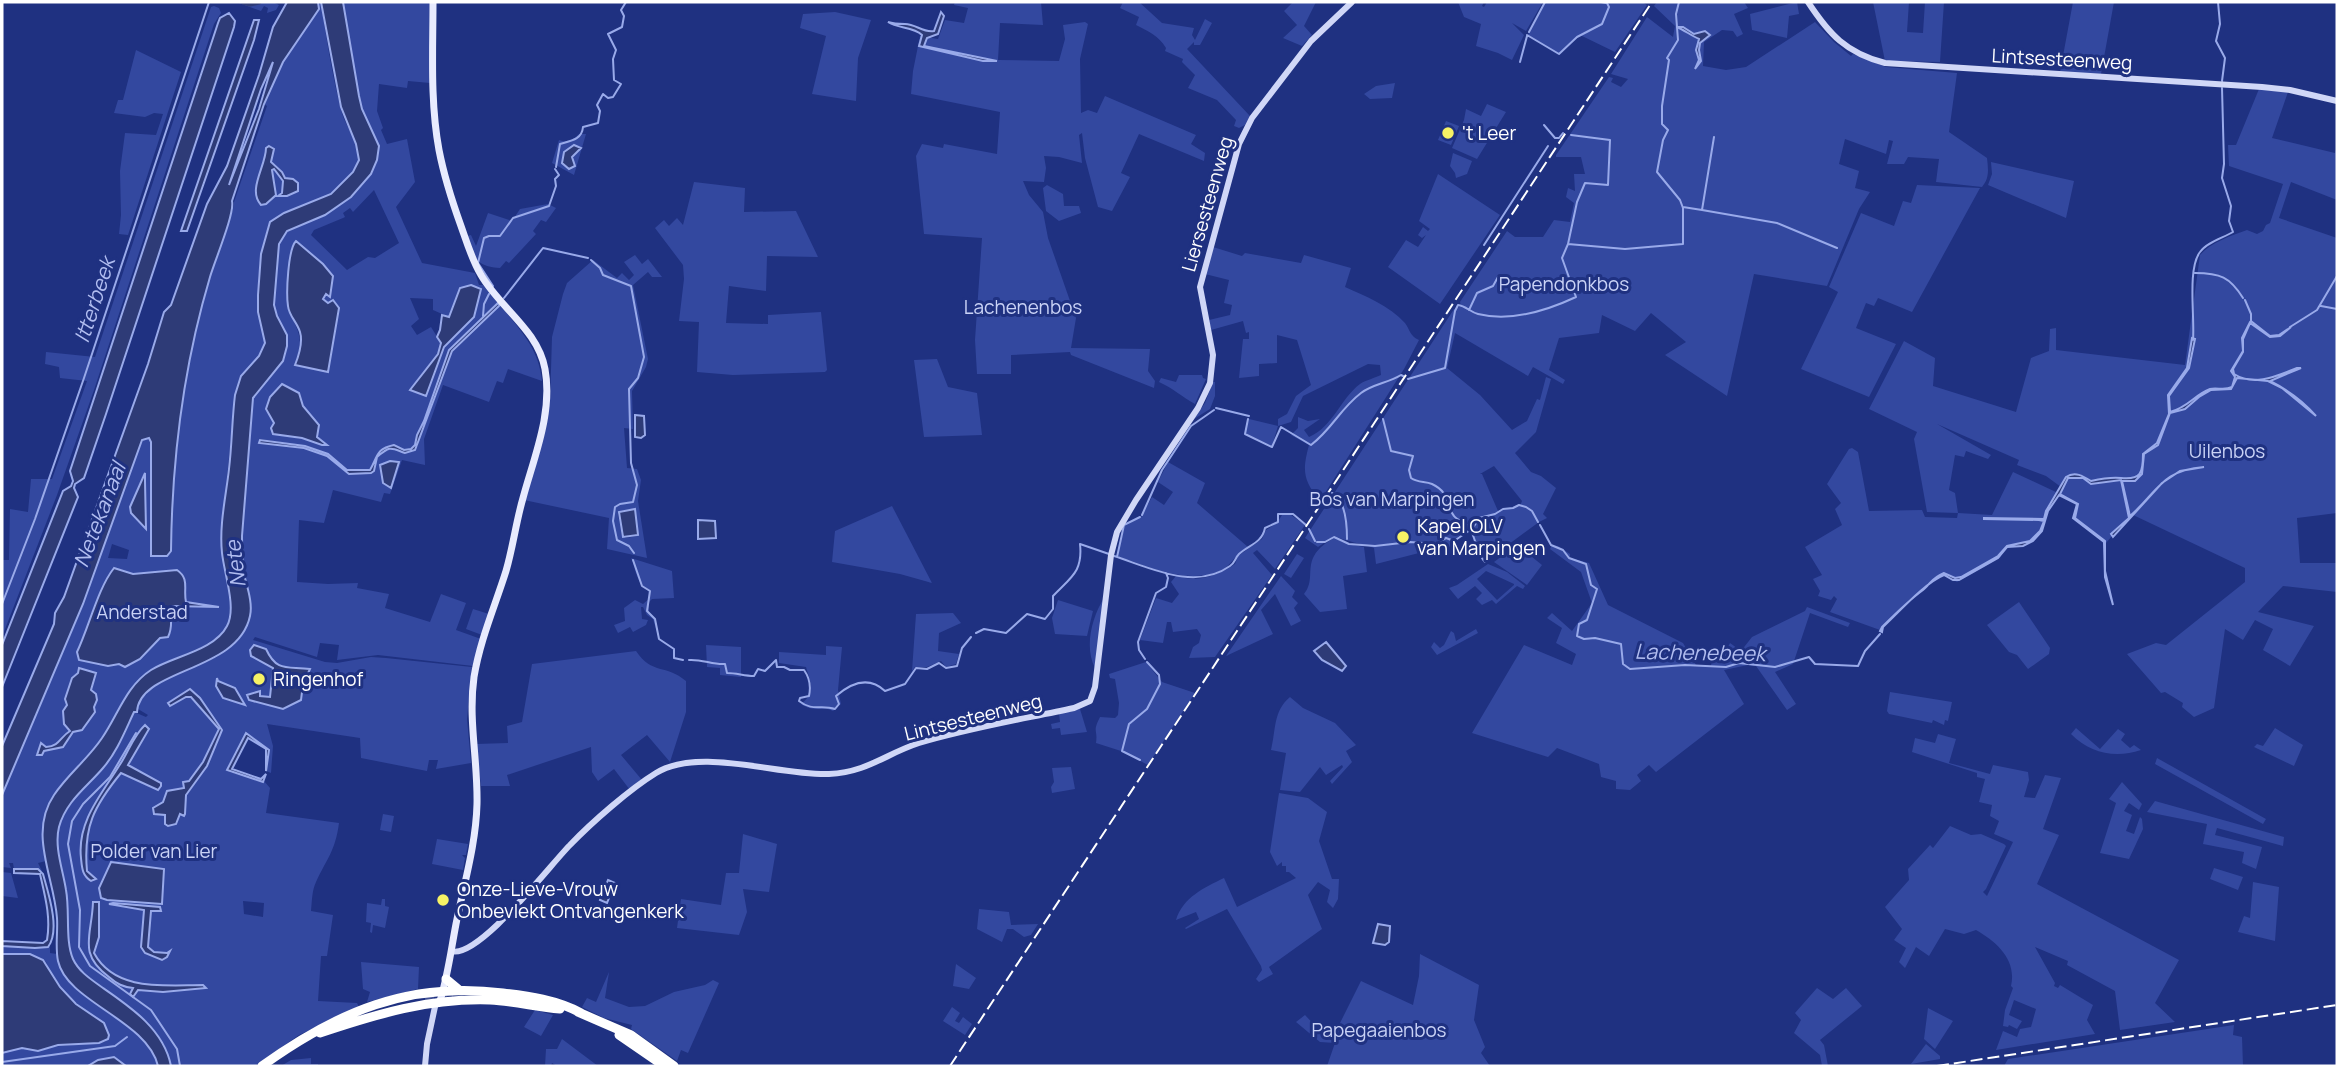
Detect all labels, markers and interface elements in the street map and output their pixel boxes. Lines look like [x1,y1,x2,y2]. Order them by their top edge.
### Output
street label: Lintsesteenweg [1991,42,2133,76]
place label: 't Leer [1462,120,1516,146]
marker: 't Leer [1440,125,1456,141]
street label: Liersesteenweg [1175,133,1239,275]
water label: Itterbeek [67,251,122,346]
park label: Papendonkbos [1499,271,1629,297]
park label: Lachenenbos [964,294,1082,320]
park label: Uilenbos [2189,438,2265,464]
water label: Netekanaal [66,456,133,571]
park label: Bos van Marpingen [1310,486,1475,512]
place label: Kapel OLV van Marpingen [1417,513,1545,561]
marker: Kapel OLV van Marpingen [1395,529,1411,545]
water label: Nete [218,537,252,589]
park label: Anderstad [96,599,188,625]
water label: Lachenebeek [1635,637,1768,667]
place label: Ringenhof [273,666,364,692]
marker: Ringenhof [251,671,267,687]
street label: Lintsesteenweg [901,687,1045,747]
park label: Polder van Lier [91,838,218,864]
place label: Onze-Lieve-Vrouw Onbevlekt Ontvangenkerk [457,876,684,924]
marker: Onze-Lieve-Vrouw Onbevlekt Ontvangenkerk [435,892,451,908]
park label: Papegaaienbos [1311,1017,1447,1043]

